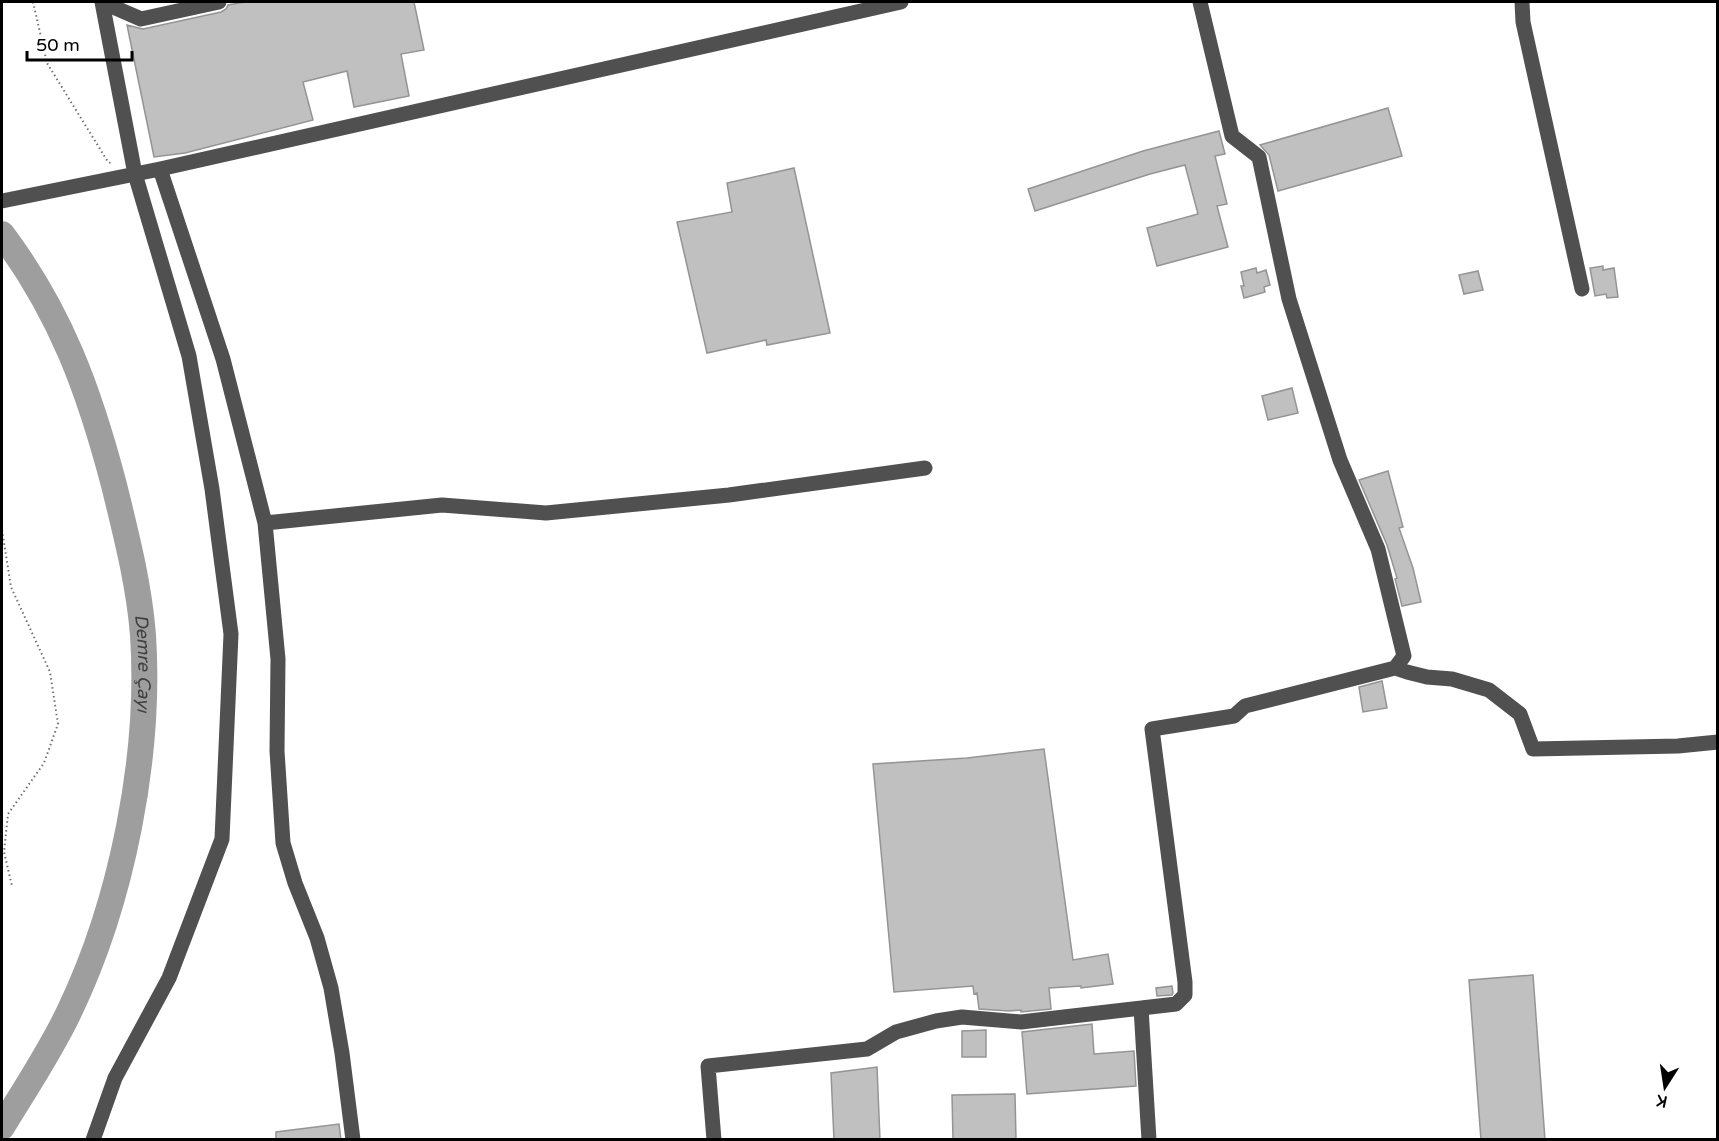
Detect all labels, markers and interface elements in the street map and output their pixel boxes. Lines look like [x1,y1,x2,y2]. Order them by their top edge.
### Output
scale bar [27,24,132,62]
text: 50 m [36,34,80,56]
water label: Demre Çayı [130,613,155,714]
north arrow [1635,1057,1695,1117]
text: K [1655,1090,1669,1112]

